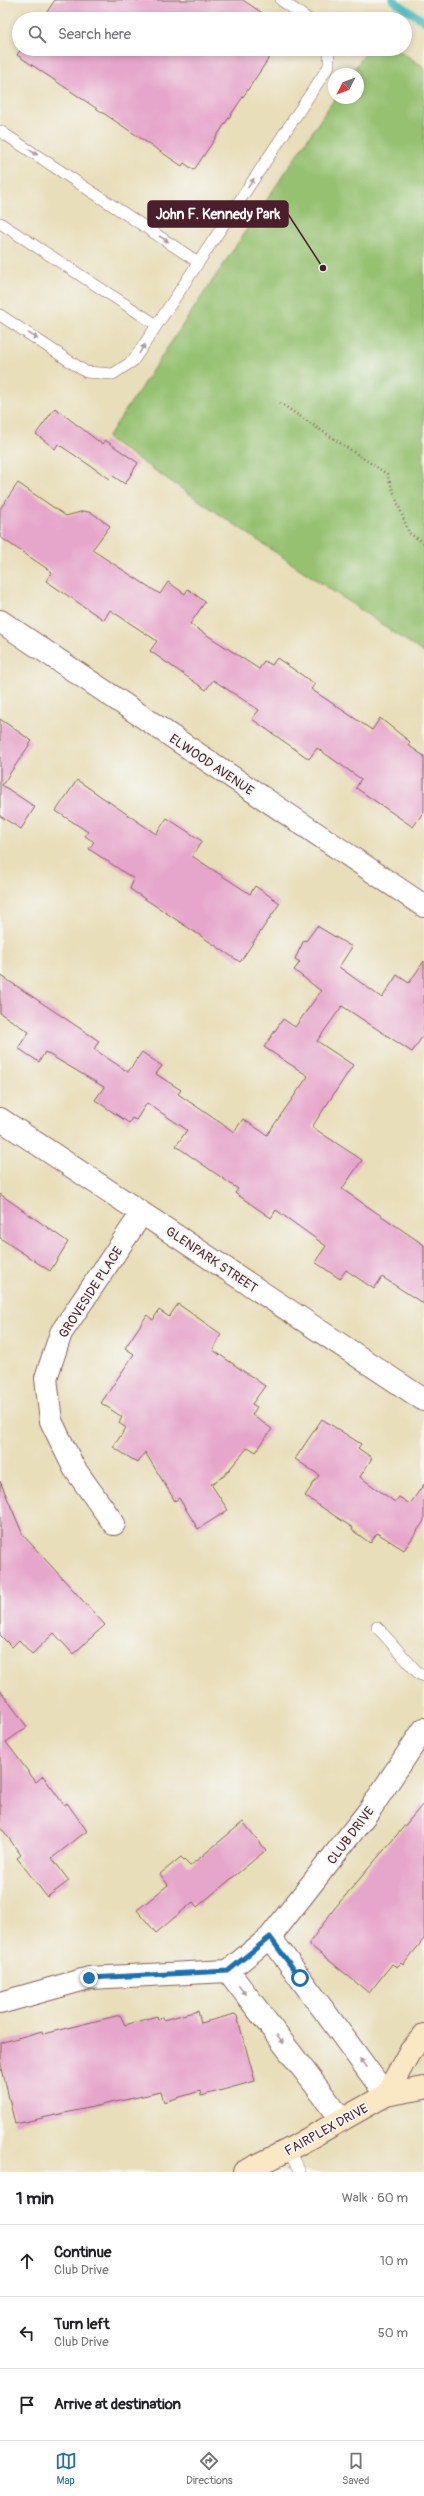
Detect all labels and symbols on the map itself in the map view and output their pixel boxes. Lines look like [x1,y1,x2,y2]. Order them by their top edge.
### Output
north arrow [328,68,364,104]
one-way arrow [27,148,38,156]
one-way arrow [247,178,255,188]
callout: John F. Kennedy Park [148,201,288,227]
text: John F. Kennedy Park [156,206,280,223]
one-way arrow [159,235,169,243]
one-way arrow [27,333,38,340]
one-way arrow [138,343,145,355]
street label: ELWOOD AVENUE [166,731,257,799]
street label: GLENPARK STREET [163,1223,260,1296]
street label: GROVESIDE PLACE [55,1244,126,1341]
street label: CLUB DRIVE [324,1803,378,1868]
route end [80,1969,98,1987]
route start [291,1969,309,1987]
one-way arrow [238,1984,246,1995]
one-way arrow [276,2034,284,2045]
one-way arrow [359,2058,367,2069]
street label: FAIRPLEX DRIVE [282,2100,371,2159]

